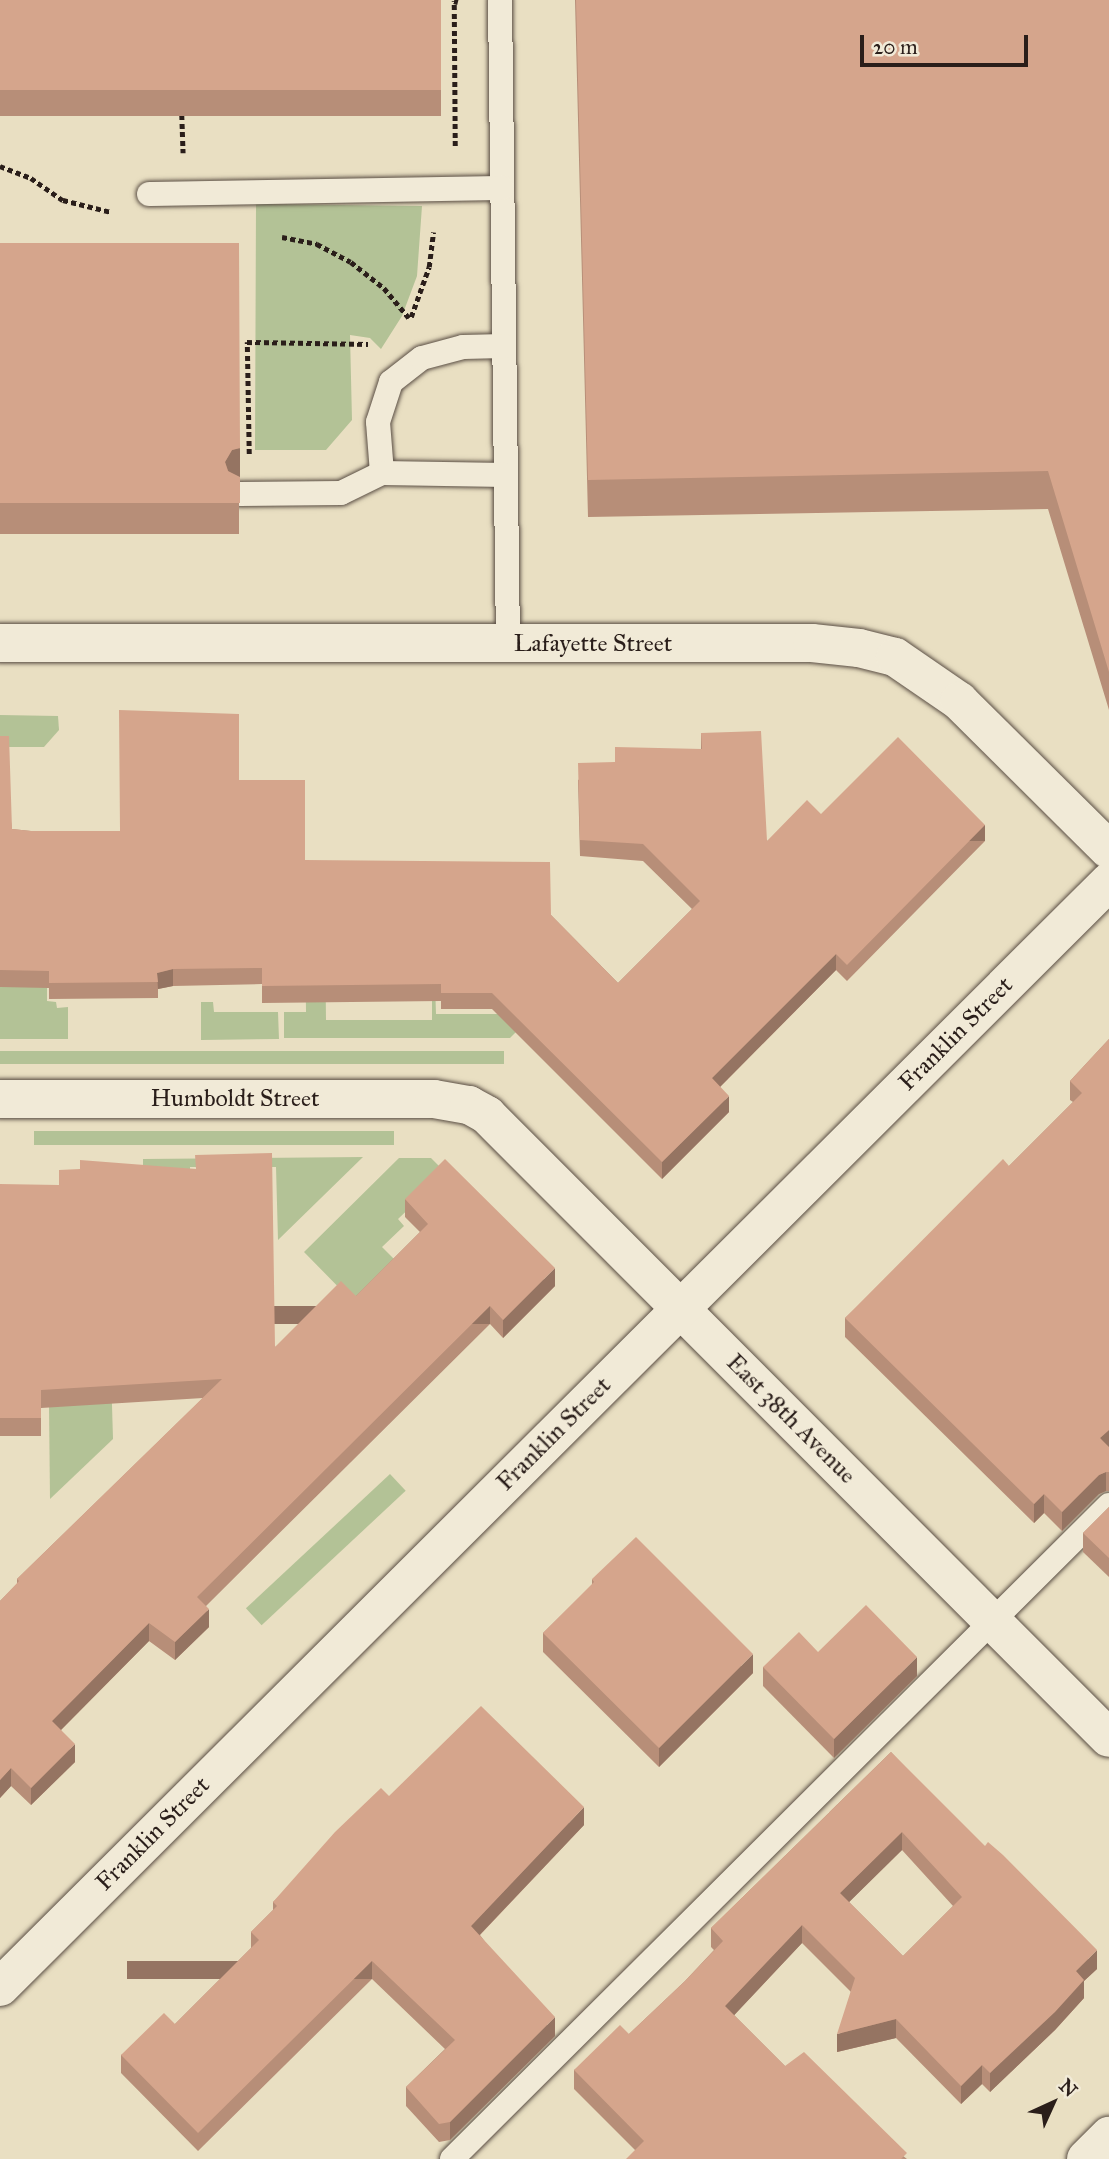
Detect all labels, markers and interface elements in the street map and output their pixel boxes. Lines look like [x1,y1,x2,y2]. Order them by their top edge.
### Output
scale bar [864,21,1032,65]
text: 20 m [873,34,918,60]
street label: Lafayette Street [514,630,672,658]
street label: Franklin Street [893,971,1019,1097]
street label: Humboldt Street [151,1085,319,1113]
street label: East 38th Avenue [720,1348,862,1490]
street label: Franklin Street [491,1371,617,1497]
street label: Franklin Street [90,1771,216,1897]
north arrow [1018,2068,1088,2138]
text: N [1054,2074,1082,2102]

